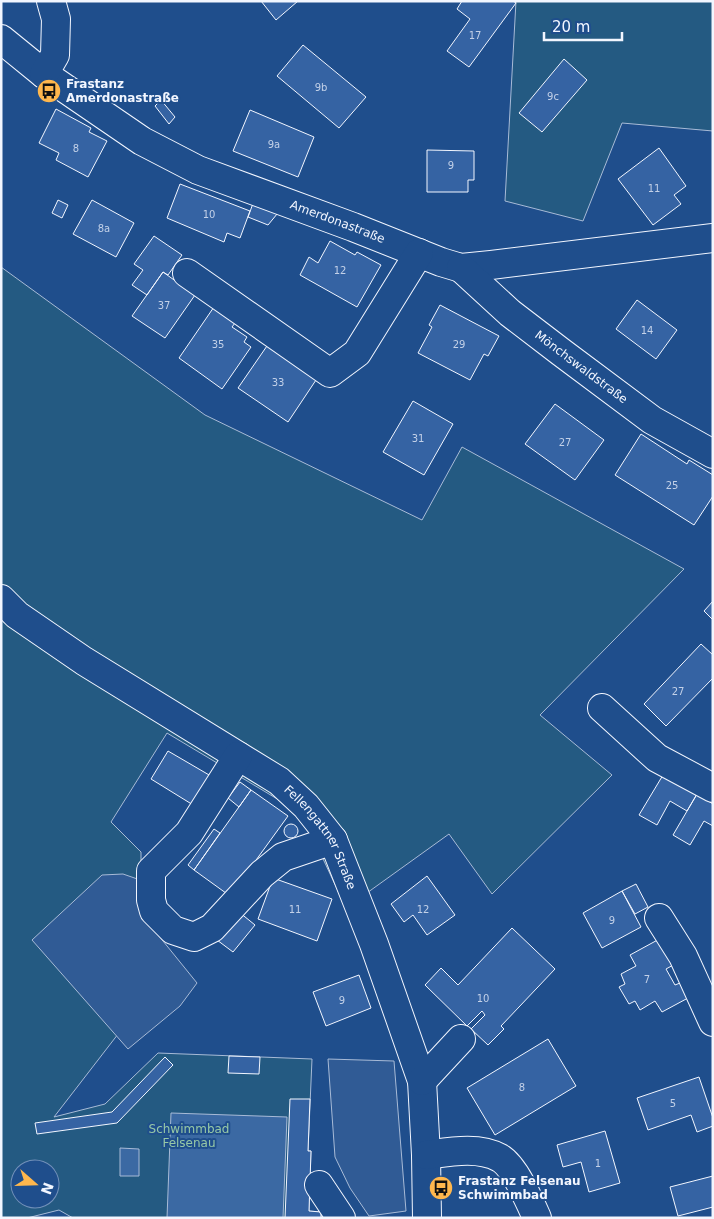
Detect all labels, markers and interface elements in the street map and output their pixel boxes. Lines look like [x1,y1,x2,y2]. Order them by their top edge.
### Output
scale bar [544,10,622,42]
text: 20 m [552,18,590,36]
house number: 17 [469,30,481,41]
place label: Frastanz Amerdonastraße [66,77,179,105]
bus stop icon: Frastanz Amerdonastraße [36,78,62,104]
house number: 9b [315,82,327,93]
house number: 9c [547,91,559,102]
house number: 9a [268,139,280,150]
house number: 8 [73,143,79,154]
house number: 9 [448,160,454,171]
house number: 11 [648,183,660,194]
street label: Amerdonastraße [288,197,387,246]
house number: 10 [203,209,215,220]
house number: 8a [98,223,110,234]
house number: 12 [334,265,346,276]
house number: 37 [158,300,170,311]
house number: 14 [641,325,653,336]
street label: Mönchswaldstraße [532,328,630,406]
house number: 35 [212,339,224,350]
house number: 29 [453,339,465,350]
house number: 33 [272,377,284,388]
house number: 31 [412,433,424,444]
house number: 27 [559,437,571,448]
house number: 25 [666,480,678,491]
house number: 27 [672,686,684,697]
street label: Fellengattner Straße [281,782,359,891]
house number: 11 [289,904,301,915]
house number: 12 [417,904,429,915]
house number: 9 [609,915,615,926]
house number: 7 [644,974,650,985]
house number: 10 [477,993,489,1004]
house number: 9 [339,995,345,1006]
house number: 8 [519,1082,525,1093]
house number: 5 [670,1098,676,1109]
park label: Schwimmbad Felsenau [149,1122,229,1150]
house number: 1 [595,1158,601,1169]
north arrow [10,1159,60,1209]
place label: Frastanz Felsenau Schwimmbad [458,1174,581,1202]
bus stop icon: Frastanz Felsenau Schwimmbad [428,1175,454,1201]
text: N [38,1180,57,1197]

